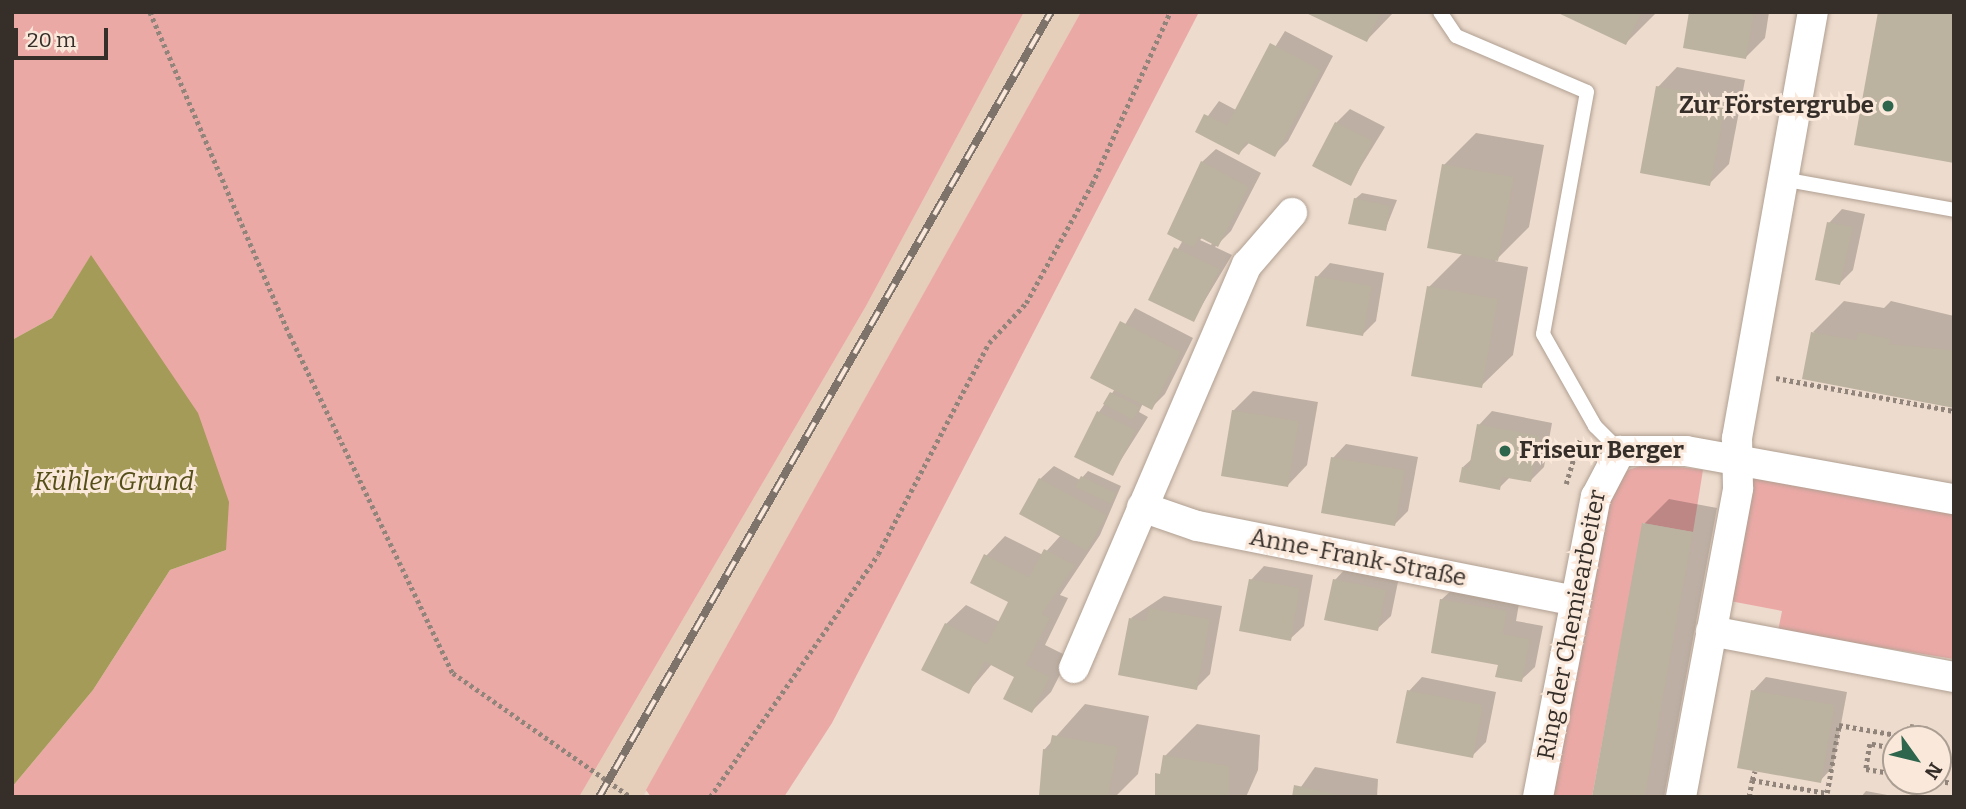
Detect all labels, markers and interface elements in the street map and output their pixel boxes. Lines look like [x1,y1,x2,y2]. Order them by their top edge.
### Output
scale bar [18,14,112,58]
text: 20 m [27,27,76,53]
place label: Zur Förstergrube [1679,92,1874,120]
marker: Zur Förstergrube [1880,98,1896,114]
place label: Friseur Berger [1519,437,1684,465]
marker: Friseur Berger [1497,443,1513,459]
water label: Kühler Grund [34,466,194,498]
street label: Ring der Chemiearbeiter [1532,488,1612,762]
street label: Anne-Frank-Straße [1247,523,1469,593]
north arrow [1882,725,1952,795]
text: N [1920,758,1947,783]

